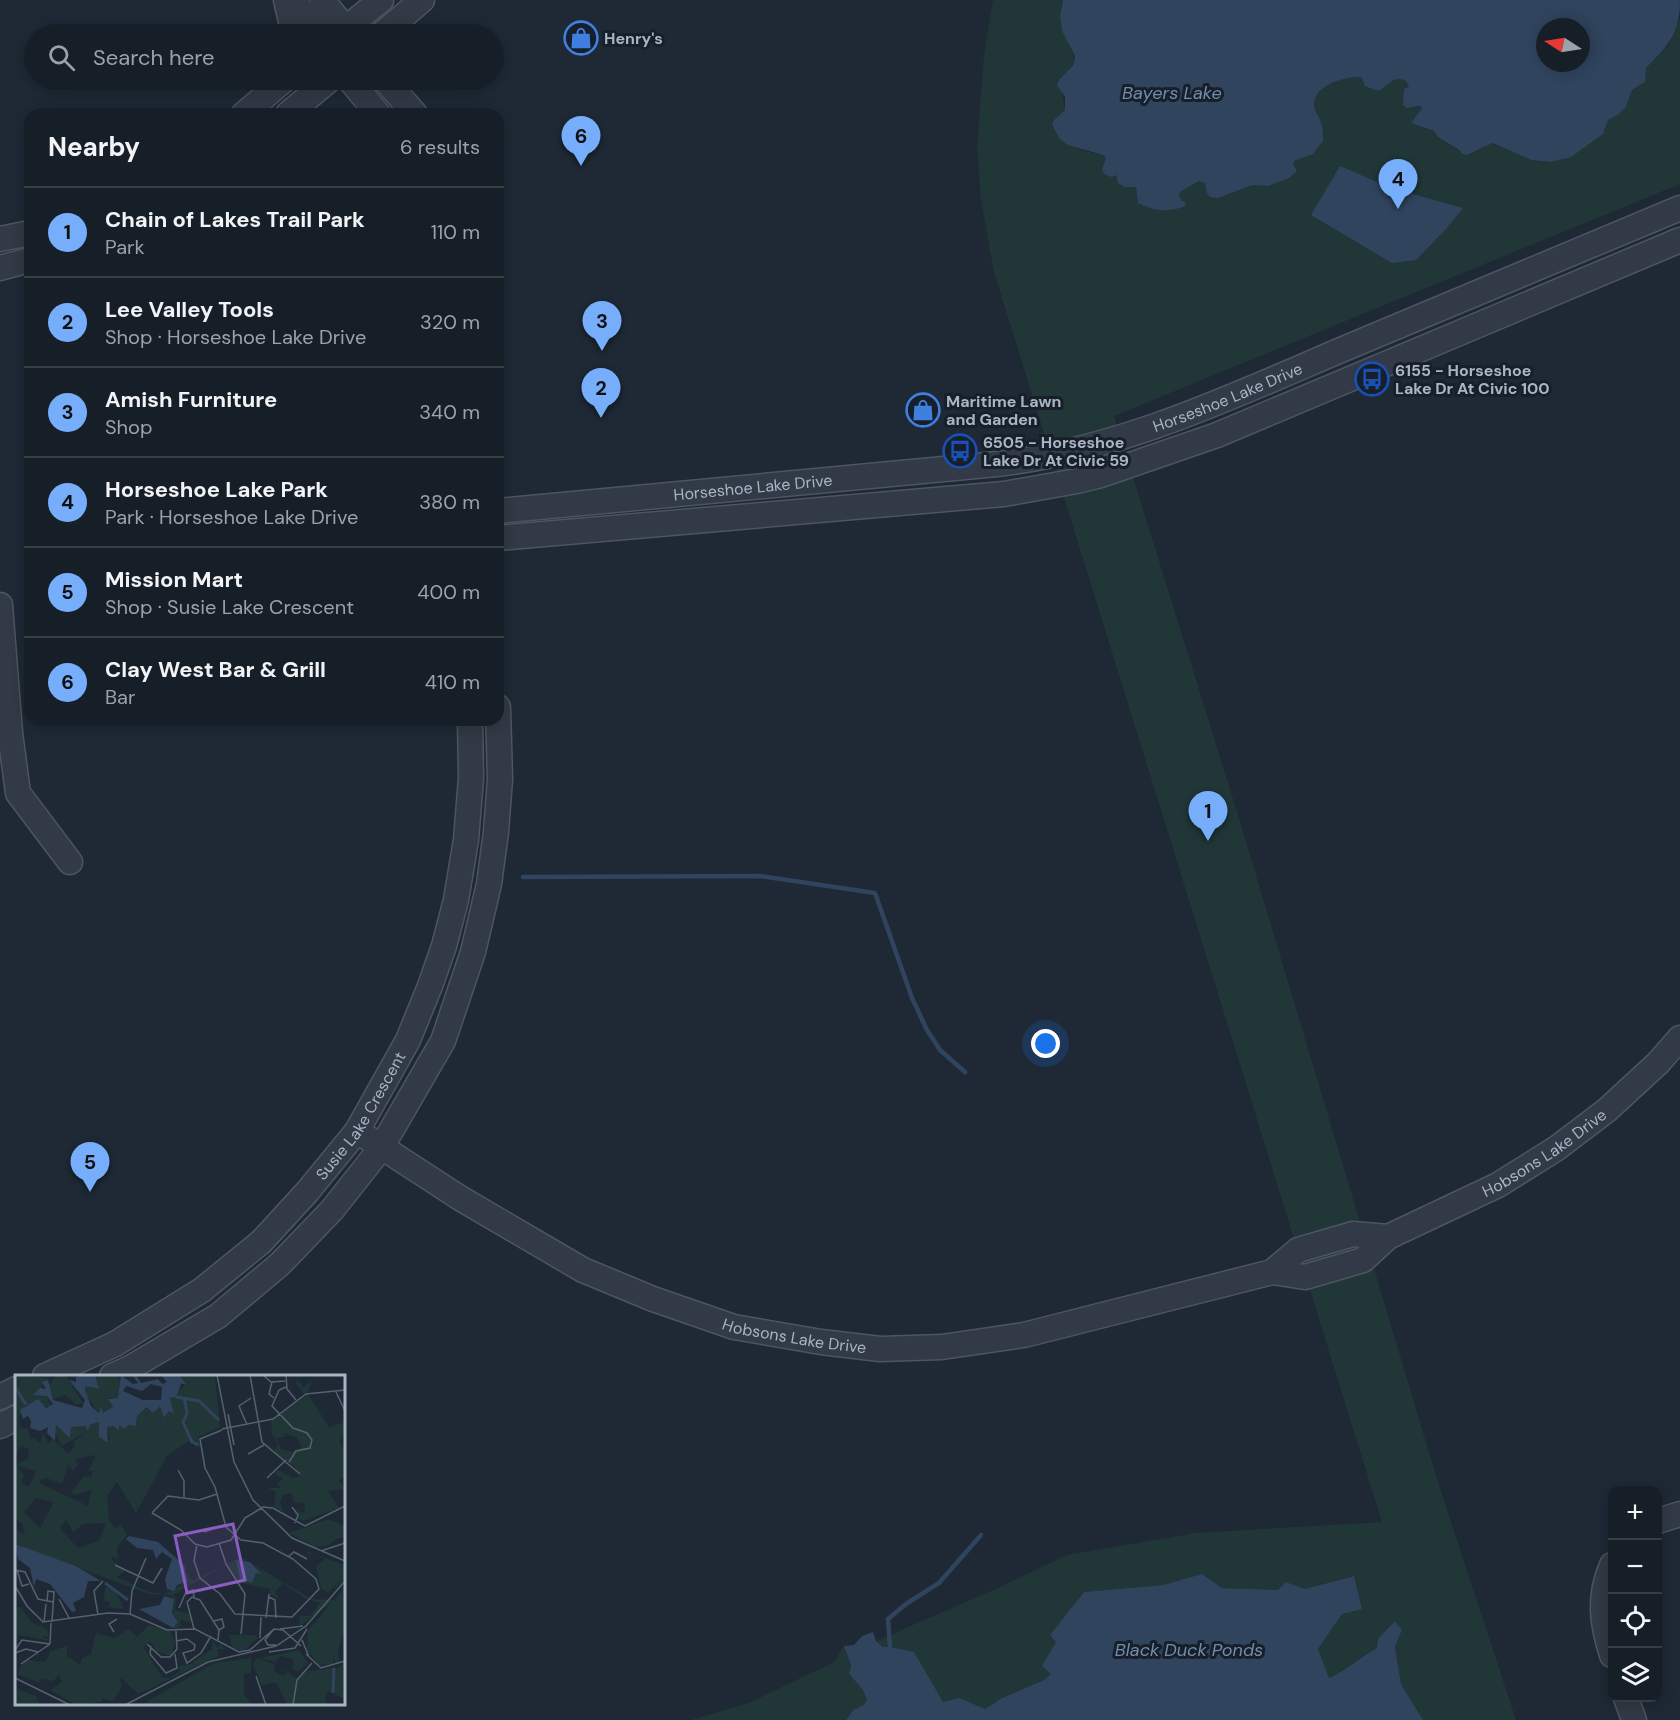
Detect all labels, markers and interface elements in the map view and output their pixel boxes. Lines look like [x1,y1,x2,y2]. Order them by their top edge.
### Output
north arrow [1536,18,1590,72]
shop icon: Henry's [563,20,599,56]
search box [24,24,504,90]
place label: Henry's [604,28,663,49]
icon: search [45,41,78,74]
text: Search here [93,43,214,72]
water label: Bayers Lake [1122,81,1222,105]
pin: 6 [562,116,600,166]
text: Nearby [48,130,140,164]
text: 6 results [400,134,480,160]
pin: 4 [1378,160,1418,209]
text: Chain of Lakes Trail Park [105,205,365,234]
text: 1 [64,219,71,245]
text: 110 m [431,219,480,245]
text: Park [105,234,145,260]
text: Lee Valley Tools [105,295,274,324]
pin: 3 [582,302,622,351]
text: 2 [62,309,73,335]
text: 320 m [420,309,480,335]
text: Shop · Horseshoe Lake Drive [105,324,366,350]
street label: Horseshoe Lake Drive [1150,358,1305,437]
place label: 6155 - Horseshoe Lake Dr At Civic 100 [1395,360,1550,399]
bus stop icon: 6155 - Horseshoe Lake Dr At Civic 100 [1354,361,1390,397]
pin: 2 [582,368,620,418]
text: Amish Furniture [105,385,277,414]
place label: Maritime Lawn and Garden [946,391,1061,430]
shop icon: Maritime Lawn and Garden [905,392,941,428]
text: 3 [61,399,74,425]
text: 340 m [419,399,480,425]
text: Shop [105,414,152,440]
place label: 6505 - Horseshoe Lake Dr At Civic 59 [983,432,1129,471]
bus stop icon: 6505 - Horseshoe Lake Dr At Civic 59 [942,433,978,469]
street label: Horseshoe Lake Drive [672,469,833,505]
text: Horseshoe Lake Park [105,475,328,504]
text: 4 [61,489,74,515]
text: 380 m [419,489,480,515]
text: Park · Horseshoe Lake Drive [105,504,358,530]
text: Mission Mart [105,565,243,594]
text: 5 [61,579,74,605]
text: 400 m [417,579,480,605]
text: Shop · Susie Lake Crescent [105,594,354,620]
text: Clay West Bar & Grill [105,655,326,684]
text: 6 [61,669,74,695]
text: 410 m [425,669,480,695]
text: Bar [105,684,135,710]
pin: 1 [1188,792,1228,841]
your location [1031,1029,1060,1058]
street label: Susie Lake Crescent [311,1048,410,1184]
street label: Hobsons Lake Drive [1479,1104,1611,1202]
pin: 5 [70,1142,110,1192]
street label: Hobsons Lake Drive [720,1313,867,1358]
inset map [15,1375,345,1705]
map controls [1608,1486,1662,1702]
button: + [1608,1486,1662,1540]
button: − [1608,1540,1662,1594]
button: locate [1608,1594,1662,1648]
water label: Black Duck Ponds [1115,1638,1263,1662]
button: layers [1608,1648,1662,1702]

